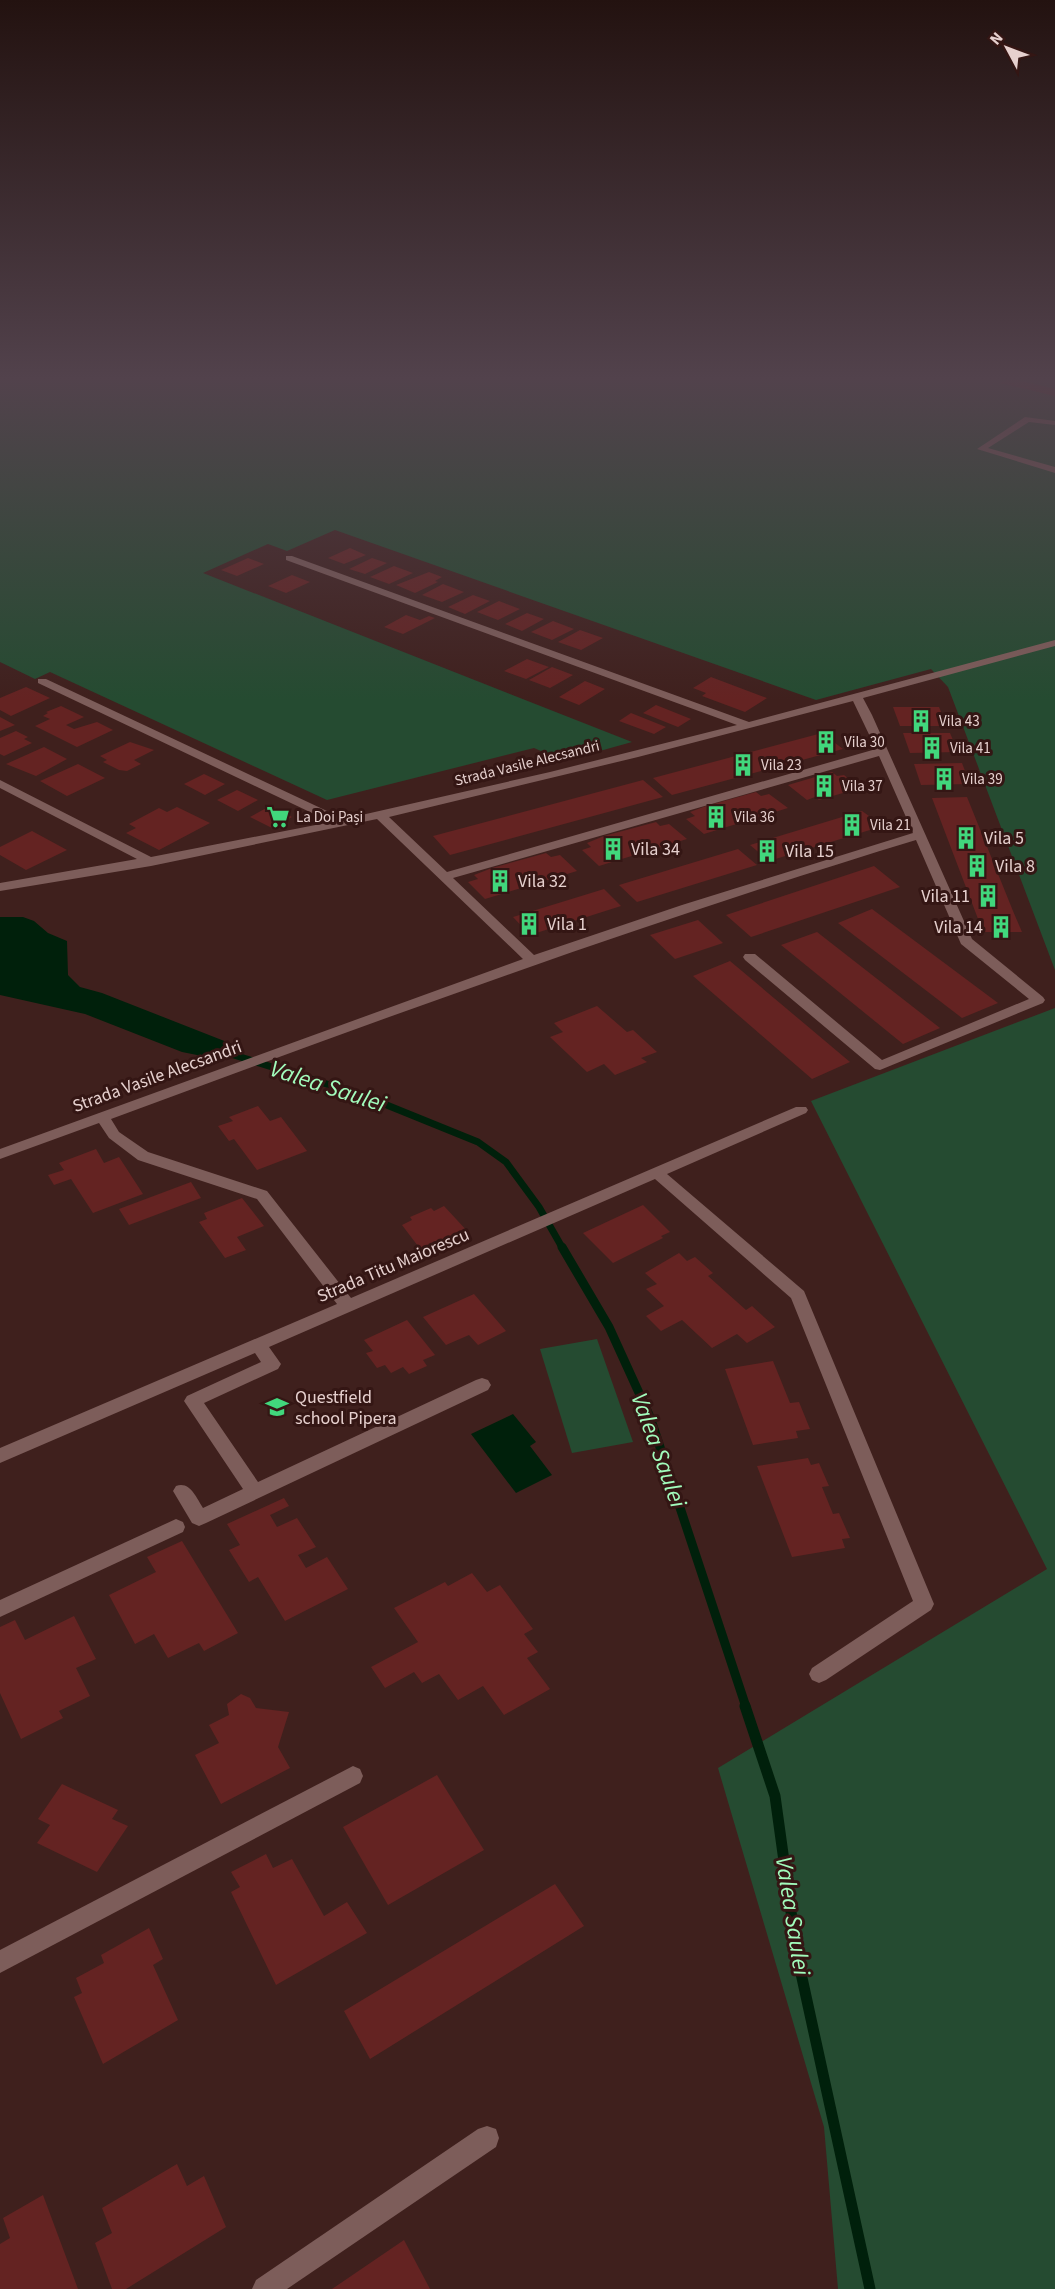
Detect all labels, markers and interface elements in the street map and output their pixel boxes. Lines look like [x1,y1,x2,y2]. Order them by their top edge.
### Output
north arrow [977,18,1037,78]
text: N [985,28,1008,50]
building icon: Vila 43 [908,708,934,734]
place label: Vila 43 [939,711,980,732]
building icon: Vila 30 [813,729,839,755]
place label: Vila 30 [844,732,885,753]
street label: Strada Vasile Alecsandri [452,735,602,792]
building icon: Vila 41 [919,735,945,761]
place label: Vila 41 [950,738,991,759]
building icon: Vila 23 [730,752,756,778]
place label: Vila 23 [761,755,802,776]
building icon: Vila 39 [931,766,957,792]
place label: Vila 39 [962,769,1003,790]
building icon: Vila 37 [811,773,837,799]
place label: Vila 37 [842,776,883,797]
supermarket icon: La Doi Pași [265,804,291,830]
building icon: Vila 36 [703,804,729,830]
place label: La Doi Pași [296,807,363,828]
place label: Vila 36 [734,807,775,828]
building icon: Vila 21 [839,812,865,838]
place label: Vila 21 [870,815,911,836]
building icon: Vila 5 [953,825,979,851]
place label: Vila 5 [984,826,1024,851]
building icon: Vila 34 [600,836,626,862]
place label: Vila 34 [631,837,680,862]
building icon: Vila 15 [754,838,780,864]
place label: Vila 15 [785,839,834,864]
building icon: Vila 8 [964,853,990,879]
place label: Vila 8 [995,854,1035,879]
building icon: Vila 32 [487,868,513,894]
place label: Vila 32 [518,869,567,894]
building icon: Vila 11 [975,883,1001,909]
place label: Vila 11 [921,884,970,909]
building icon: Vila 1 [516,911,542,937]
place label: Vila 1 [547,912,587,937]
building icon: Vila 14 [988,914,1014,940]
place label: Vila 14 [934,915,983,940]
street label: Strada Vasile Alecsandri [69,1034,245,1119]
water label: Valea Saulei [265,1051,391,1122]
street label: Strada Titu Maiorescu [313,1222,473,1309]
place label: Questfield school Pipera [295,1385,397,1431]
water label: Valea Saulei [622,1388,696,1513]
school or university icon: Questfield school Pipera [264,1394,290,1420]
water label: Valea Saulei [766,1854,819,1978]

